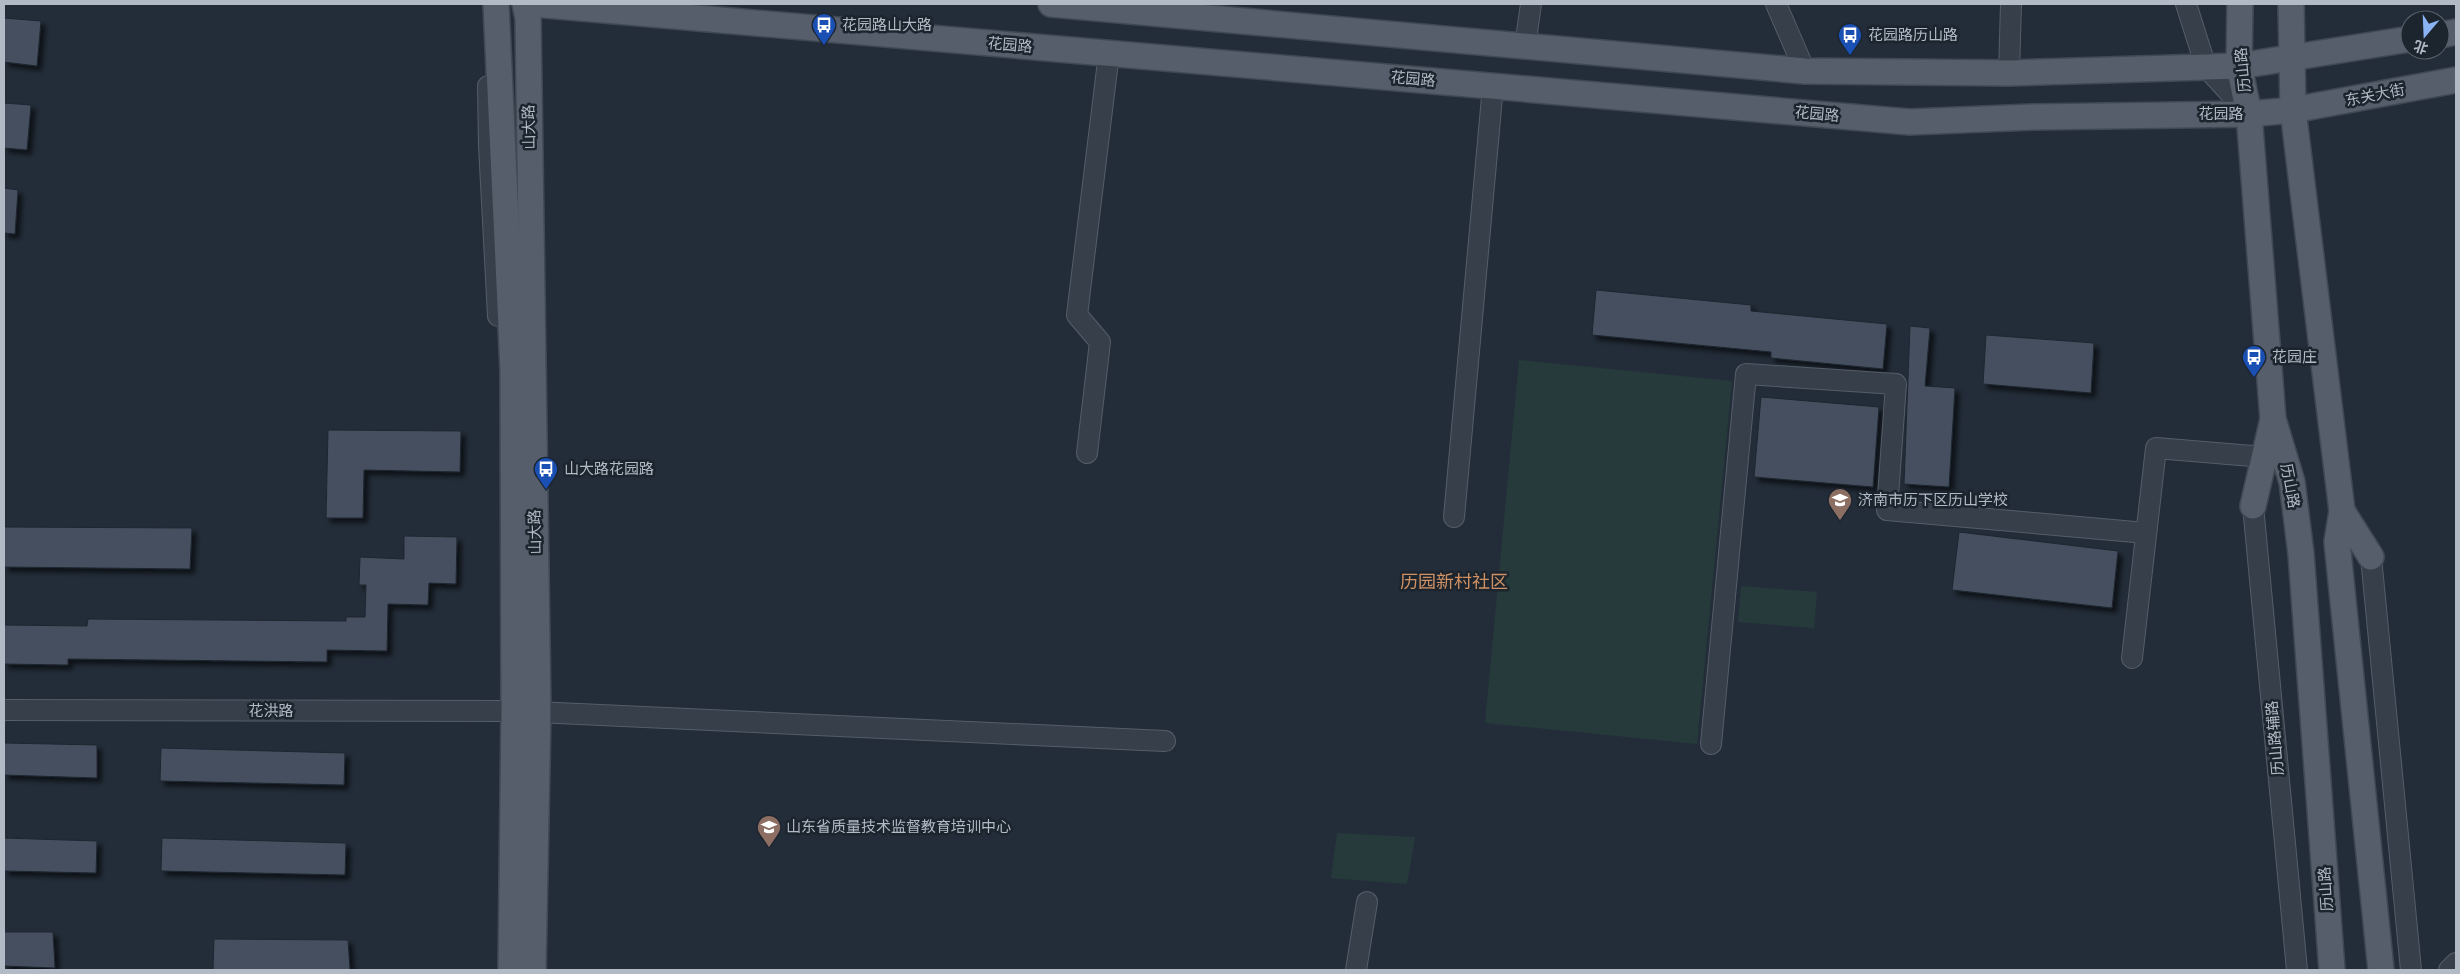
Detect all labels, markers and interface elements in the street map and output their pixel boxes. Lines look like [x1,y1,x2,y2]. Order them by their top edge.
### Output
north arrow [2400,10,2450,60]
bus stop icon: 花园路山大路 [811,12,837,46]
place label: 花园路山大路 [842,15,932,35]
bus stop icon: 花园路历山路 [1837,22,1863,56]
place label: 花园路历山路 [1868,25,1958,45]
street label: 花园路 [987,33,1033,57]
text: 北 [2411,36,2431,58]
street label: 历山路 [2231,47,2255,93]
street label: 花园路 [1390,67,1436,91]
street label: 东关大街 [2344,79,2406,111]
street label: 花园路 [1794,102,1840,126]
street label: 山大路 [519,104,539,150]
street label: 花园路 [2198,104,2244,124]
bus stop icon: 花园庄 [2241,344,2267,378]
place label: 花园庄 [2272,347,2317,367]
bus stop icon: 山大路花园路 [533,456,559,490]
place label: 山大路花园路 [564,459,654,479]
street label: 历山路 [2276,462,2304,510]
school or university icon: 济南市历下区历山学校 [1827,487,1853,521]
place label: 济南市历下区历山学校 [1858,490,2008,510]
street label: 山大路 [525,509,545,555]
district label: 历园新村社区 [1400,570,1508,594]
street label: 历山路辅路 [2262,700,2288,776]
street label: 花洪路 [248,701,294,721]
school or university icon: 山东省质量技术监督教育培训中心 [756,814,782,848]
place label: 山东省质量技术监督教育培训中心 [786,817,1011,837]
street label: 历山路 [2314,866,2338,912]

